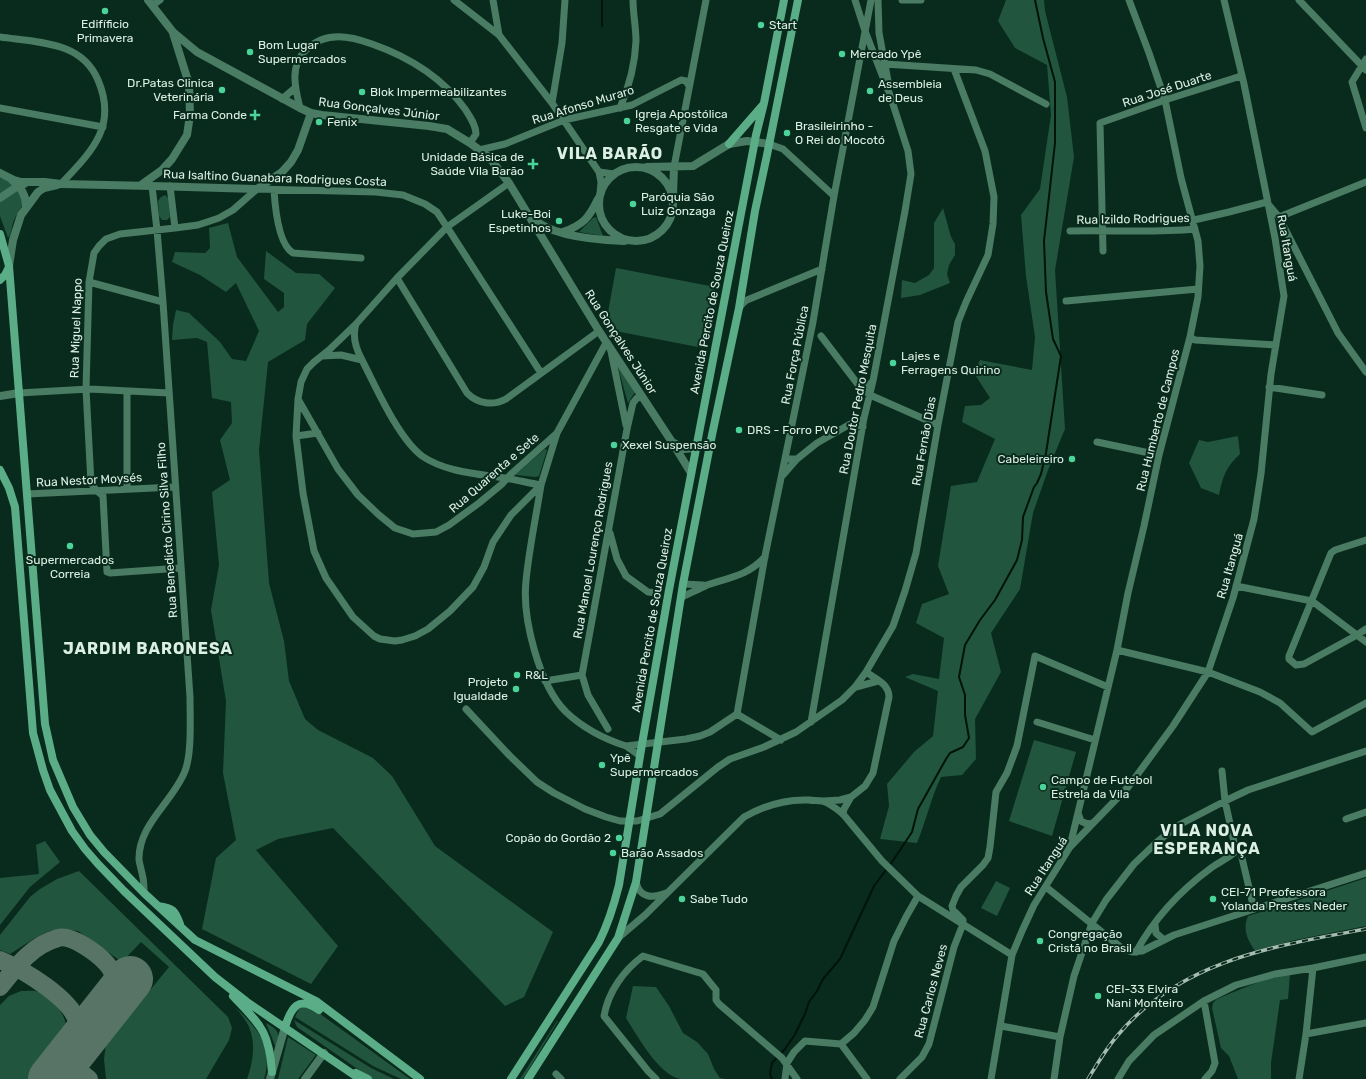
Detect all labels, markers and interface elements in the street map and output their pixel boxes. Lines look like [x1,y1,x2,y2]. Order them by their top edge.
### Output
marker: Edifíficio Primavera [100,6,110,16]
place label: Edifíficio Primavera [77,17,133,45]
place label: Start [769,18,797,32]
marker: Start [756,20,766,30]
place label: Bom Lugar Supermercados [258,38,346,66]
marker: Bom Lugar Supermercados [245,47,255,57]
place label: Mercado Ypê [850,47,922,61]
marker: Mercado Ypê [837,49,847,59]
street label: Rua José Duarte [1121,68,1214,110]
place label: Dr.Patas Clinica Veterinária [127,76,214,104]
place label: Assembleia de Deus [878,77,942,105]
street label: Rua Afonso Muraro [530,83,636,127]
marker: Dr.Patas Clinica Veterinária [217,85,227,95]
place label: Blok Impermeabilizantes [370,85,507,99]
marker: Assembleia de Deus [865,86,875,96]
marker: Blok Impermeabilizantes [357,87,367,97]
street label: Rua Gonçalves Júnior [318,95,441,123]
place label: Igreja Apostólica Resgate e Vida [635,107,728,135]
place label: Farma Conde [173,108,247,122]
marker: Farma Conde [250,110,260,120]
place label: Fenix [327,115,358,129]
marker: Igreja Apostólica Resgate e Vida [622,116,632,126]
marker: Fenix [314,117,324,127]
place label: Brasileirinho - O Rei do Mocotó [795,119,885,147]
marker: Brasileirinho - O Rei do Mocotó [782,128,792,138]
district label: VILA BARÃO [557,144,663,163]
place label: Unidade Básica de Saúde Vila Barão [421,150,524,178]
marker: Unidade Básica de Saúde Vila Barão [527,158,539,170]
street label: Rua Isaltino Guanabara Rodrigues Costa [163,167,387,189]
place label: Paróquia São Luiz Gonzaga [641,190,716,218]
marker: Paróquia São Luiz Gonzaga [628,199,638,209]
place label: Luke-Boi Espetinhos [489,207,551,235]
street label: Avenida Percito de Souza Queiroz [687,209,737,395]
street label: Rua Izildo Rodrigues [1076,211,1190,227]
street label: Rua Itanguá [1274,214,1300,282]
marker: Luke-Boi Espetinhos [554,216,564,226]
street label: Rua Miguel Nappo [67,278,85,378]
street label: Rua Gonçalves Júnior [582,287,660,397]
street label: Rua Força Pública [779,304,811,406]
street label: Rua Doutor Pedro Mesquita [837,323,879,475]
street label: Rua Humberto de Campos [1134,347,1182,493]
place label: Lajes e Ferragens Quirino [901,349,1000,377]
marker: Lajes e Ferragens Quirino [888,358,898,368]
street label: Rua Fernão Dias [909,395,939,487]
place label: DRS - Forro PVC [747,423,838,437]
marker: DRS - Forro PVC [734,425,744,435]
street label: Rua Quarenta e Sete [446,430,542,516]
place label: Xexel Suspensão [622,438,716,452]
marker: Xexel Suspensão [609,440,619,450]
street label: Rua Benedicto Cirino Silva Filho [154,441,180,618]
place label: Cabeleireiro [998,452,1064,466]
marker: Cabeleireiro [1067,454,1077,464]
street label: Rua Manoel Lourenço Rodrigues [571,460,615,640]
street label: Rua Nestor Moysés [36,470,142,490]
street label: Avenida Percito de Souza Queiroz [629,527,675,713]
street label: Rua Itanguá [1214,532,1246,600]
marker: Supermercados Correia [65,541,75,551]
place label: Supermercados Correia [26,553,114,581]
district label: JARDIM BARONESA [63,639,233,658]
place label: R&L [525,668,548,682]
marker: R&L [512,670,522,680]
place label: Projeto Igualdade [453,675,508,703]
marker: Projeto Igualdade [511,684,521,694]
place label: Ypê Supermercados [610,751,698,779]
marker: Ypê Supermercados [597,760,607,770]
place label: Campo de Futebol Estrela da Vila [1051,773,1153,801]
marker: Campo de Futebol Estrela da Vila [1038,782,1048,792]
district label: VILA NOVA ESPERANÇA [1153,821,1261,858]
place label: Copão do Gordão 2 [505,831,611,845]
marker: Copão do Gordão 2 [614,833,624,843]
street label: Rua Itanguá [1022,834,1070,898]
place label: Barão Assados [621,846,703,860]
marker: Barão Assados [608,848,618,858]
place label: CEI-71 Preofessora Yolanda Prestes Neder [1221,885,1348,913]
place label: Sabe Tudo [690,892,748,906]
marker: Sabe Tudo [677,894,687,904]
marker: CEI-71 Preofessora Yolanda Prestes Neder [1208,894,1218,904]
place label: Congregação Cristã no Brasil [1048,927,1132,955]
marker: Congregação Cristã no Brasil [1035,936,1045,946]
street label: Rua Carlos Neves [912,942,950,1040]
place label: CEI-33 Elvira Nani Monteiro [1106,982,1183,1010]
marker: CEI-33 Elvira Nani Monteiro [1093,991,1103,1001]

